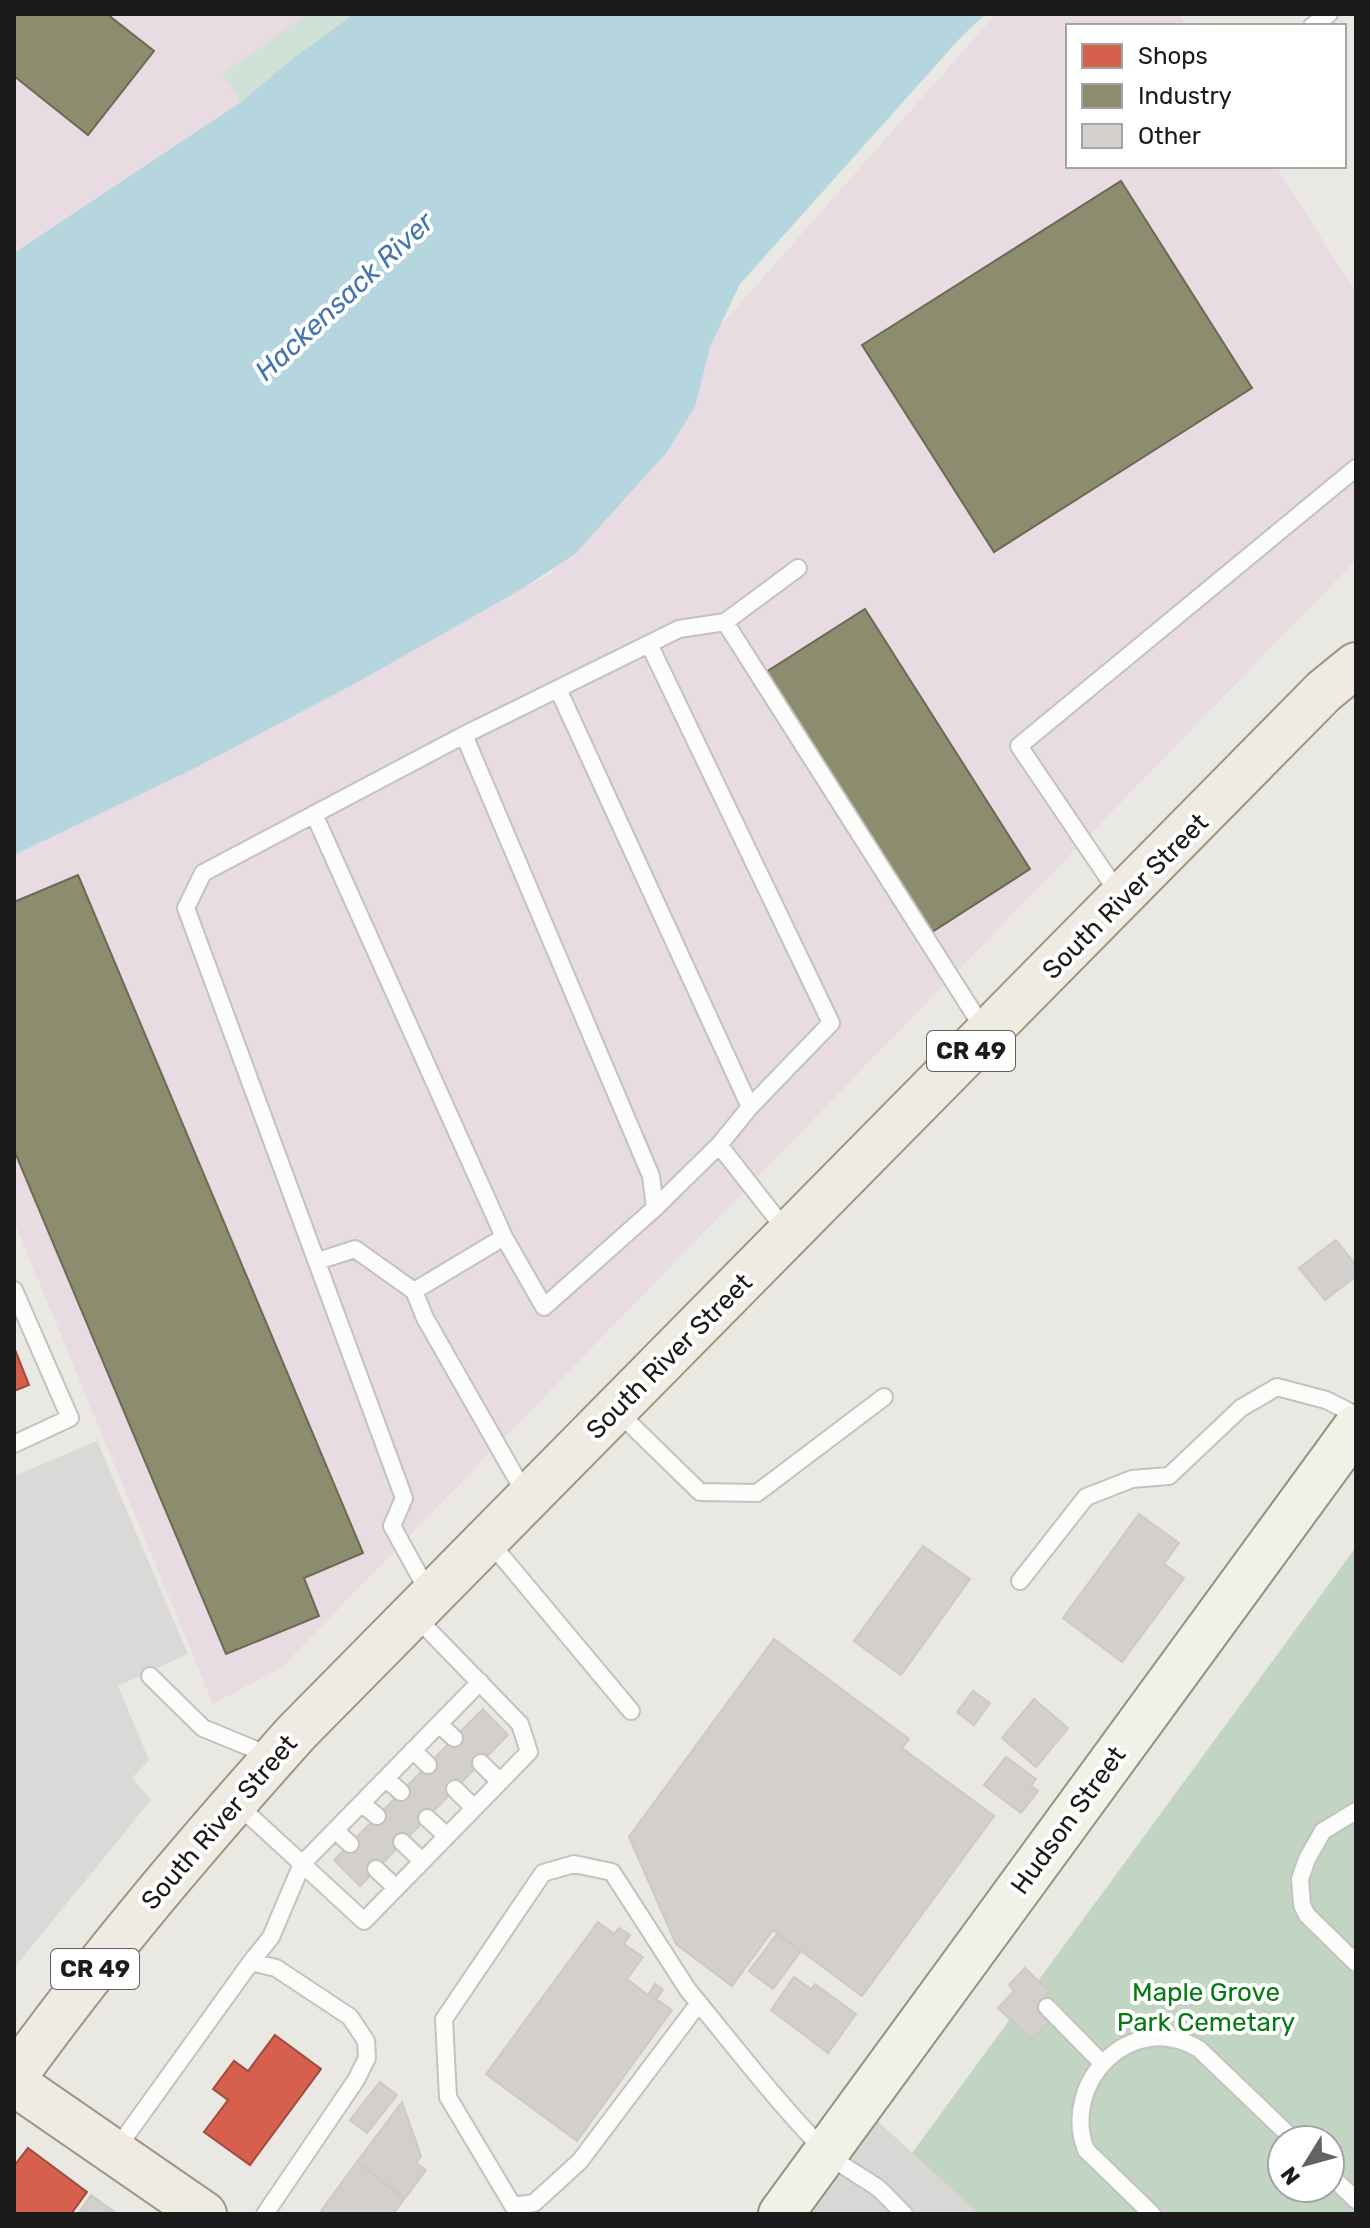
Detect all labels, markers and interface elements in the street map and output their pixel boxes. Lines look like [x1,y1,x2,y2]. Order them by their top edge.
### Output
legend [1066,24,1346,168]
text: Shops [1138,42,1208,70]
text: Industry [1138,82,1232,110]
text: Other [1138,122,1201,150]
water label: Hackensack River [248,204,441,387]
street label: South River Street [1036,807,1215,986]
road number: CR 49 [927,1031,1015,1071]
street label: South River Street [580,1267,759,1446]
street label: South River Street [135,1728,304,1916]
street label: Hudson Street [1004,1740,1132,1900]
road number: CR 49 [51,1949,139,1989]
park label: Maple Grove Park Cemetary [1117,1977,1295,2038]
north arrow [1266,2124,1346,2204]
text: N [1275,2161,1306,2190]

